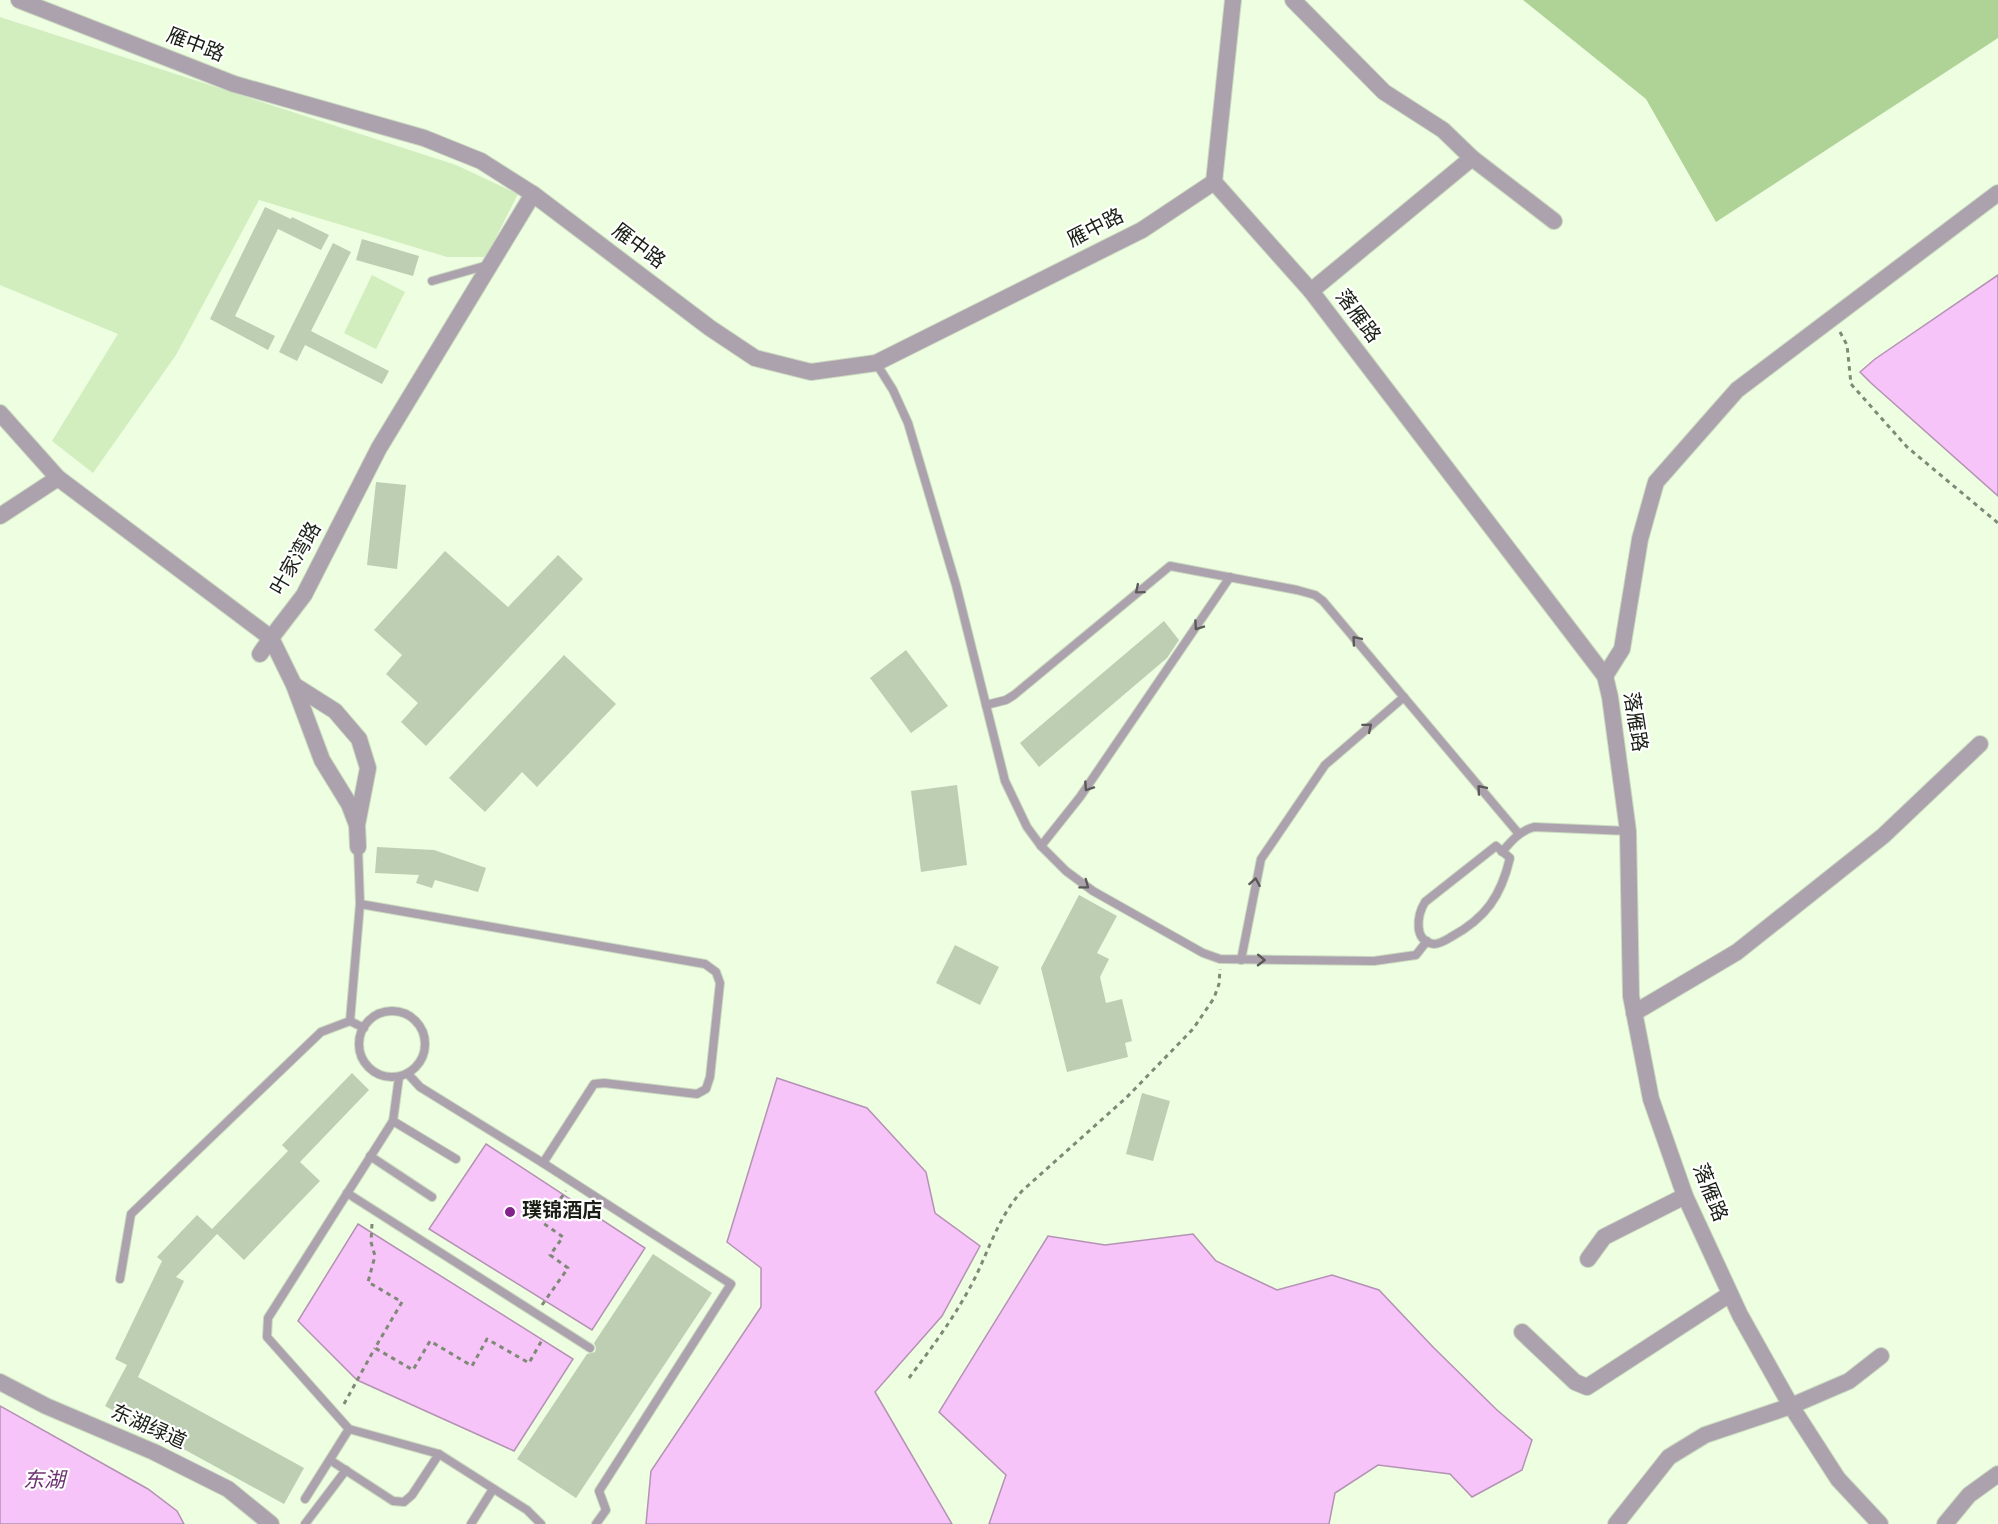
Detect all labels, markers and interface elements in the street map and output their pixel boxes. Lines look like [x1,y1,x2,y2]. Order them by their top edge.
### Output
street label: 雁中路 [162,23,228,69]
street label: 雁中路 [1063,204,1129,254]
street label: 雁中路 [606,219,670,275]
street label: 落雁路 [1329,285,1385,349]
street label: 叶家湾路 [266,518,328,600]
one-way arrow [1135,583,1146,594]
one-way arrow [1194,619,1205,630]
one-way arrow [1352,636,1363,647]
street label: 落雁路 [1616,690,1652,754]
one-way arrow [1361,723,1372,734]
one-way arrow [1084,780,1095,791]
one-way arrow [1477,785,1488,796]
one-way arrow [1248,877,1261,887]
one-way arrow [1078,878,1089,889]
one-way arrow [1256,954,1265,966]
street label: 落雁路 [1686,1160,1732,1226]
place label: 璞锦酒店 [522,1199,602,1225]
marker: 璞锦酒店 [503,1205,517,1219]
street label: 东湖绿道 [106,1400,190,1456]
water label: 东湖 [23,1468,68,1495]

